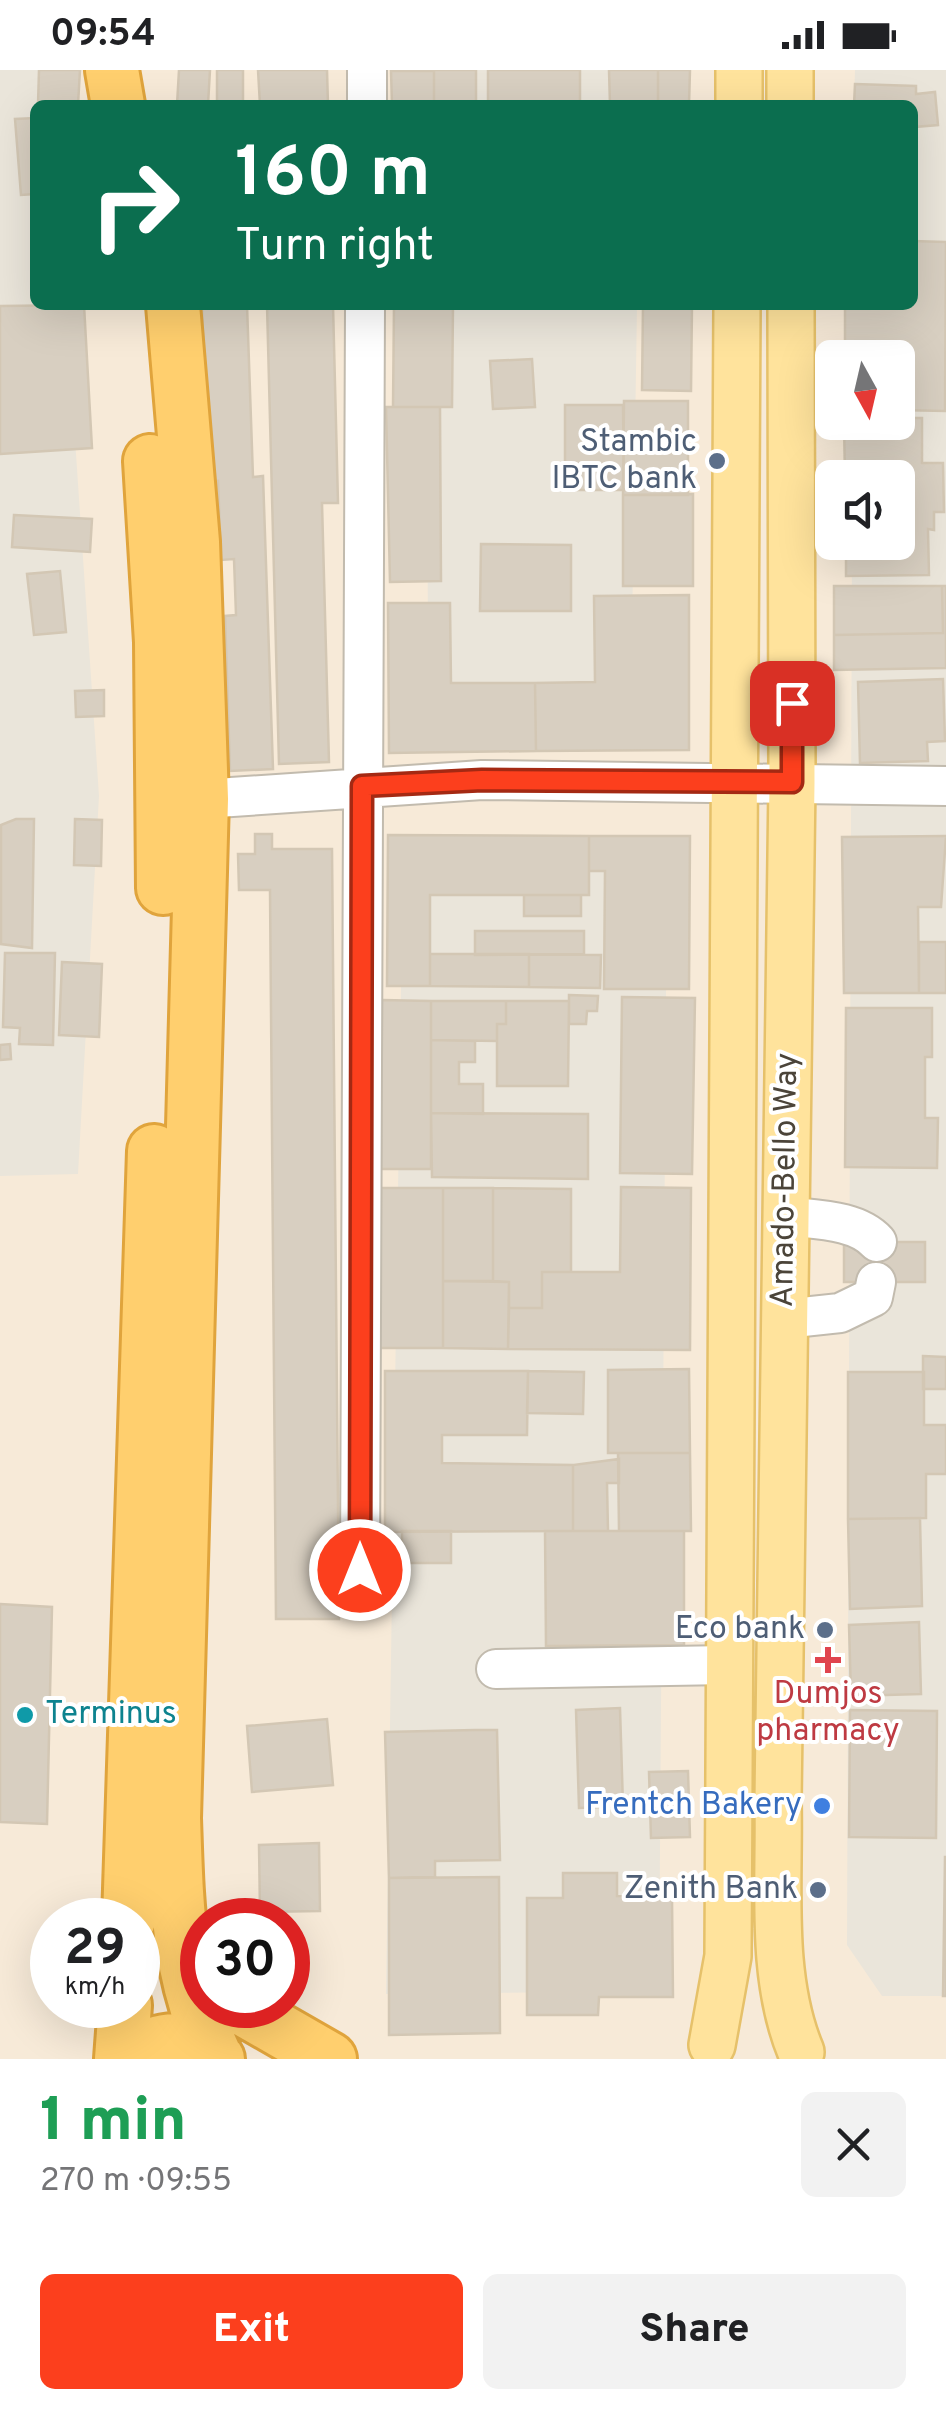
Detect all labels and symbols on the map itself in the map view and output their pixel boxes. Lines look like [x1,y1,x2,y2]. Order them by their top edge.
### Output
north arrow [815,340,915,440]
place label: Stambic IBTC bank [551,423,697,500]
marker: Stambic IBTC bank [706,450,728,472]
pin [750,661,835,746]
street label: Amado-Bello Way [764,1052,808,1308]
position arrow [308,1518,412,1622]
place label: Eco bank [675,1610,805,1650]
marker: Eco bank [814,1619,836,1641]
marker: Dumjos pharmacy [817,1649,839,1671]
place label: Dumjos pharmacy [756,1675,900,1752]
place label: Terminus [45,1695,177,1735]
marker: Terminus [14,1704,36,1726]
place label: Frentch Bakery [585,1786,802,1826]
marker: Frentch Bakery [811,1795,833,1817]
place label: Zenith Bank [624,1870,798,1910]
marker: Zenith Bank [807,1879,829,1901]
speed limit sign: 30 [180,1898,310,2028]

